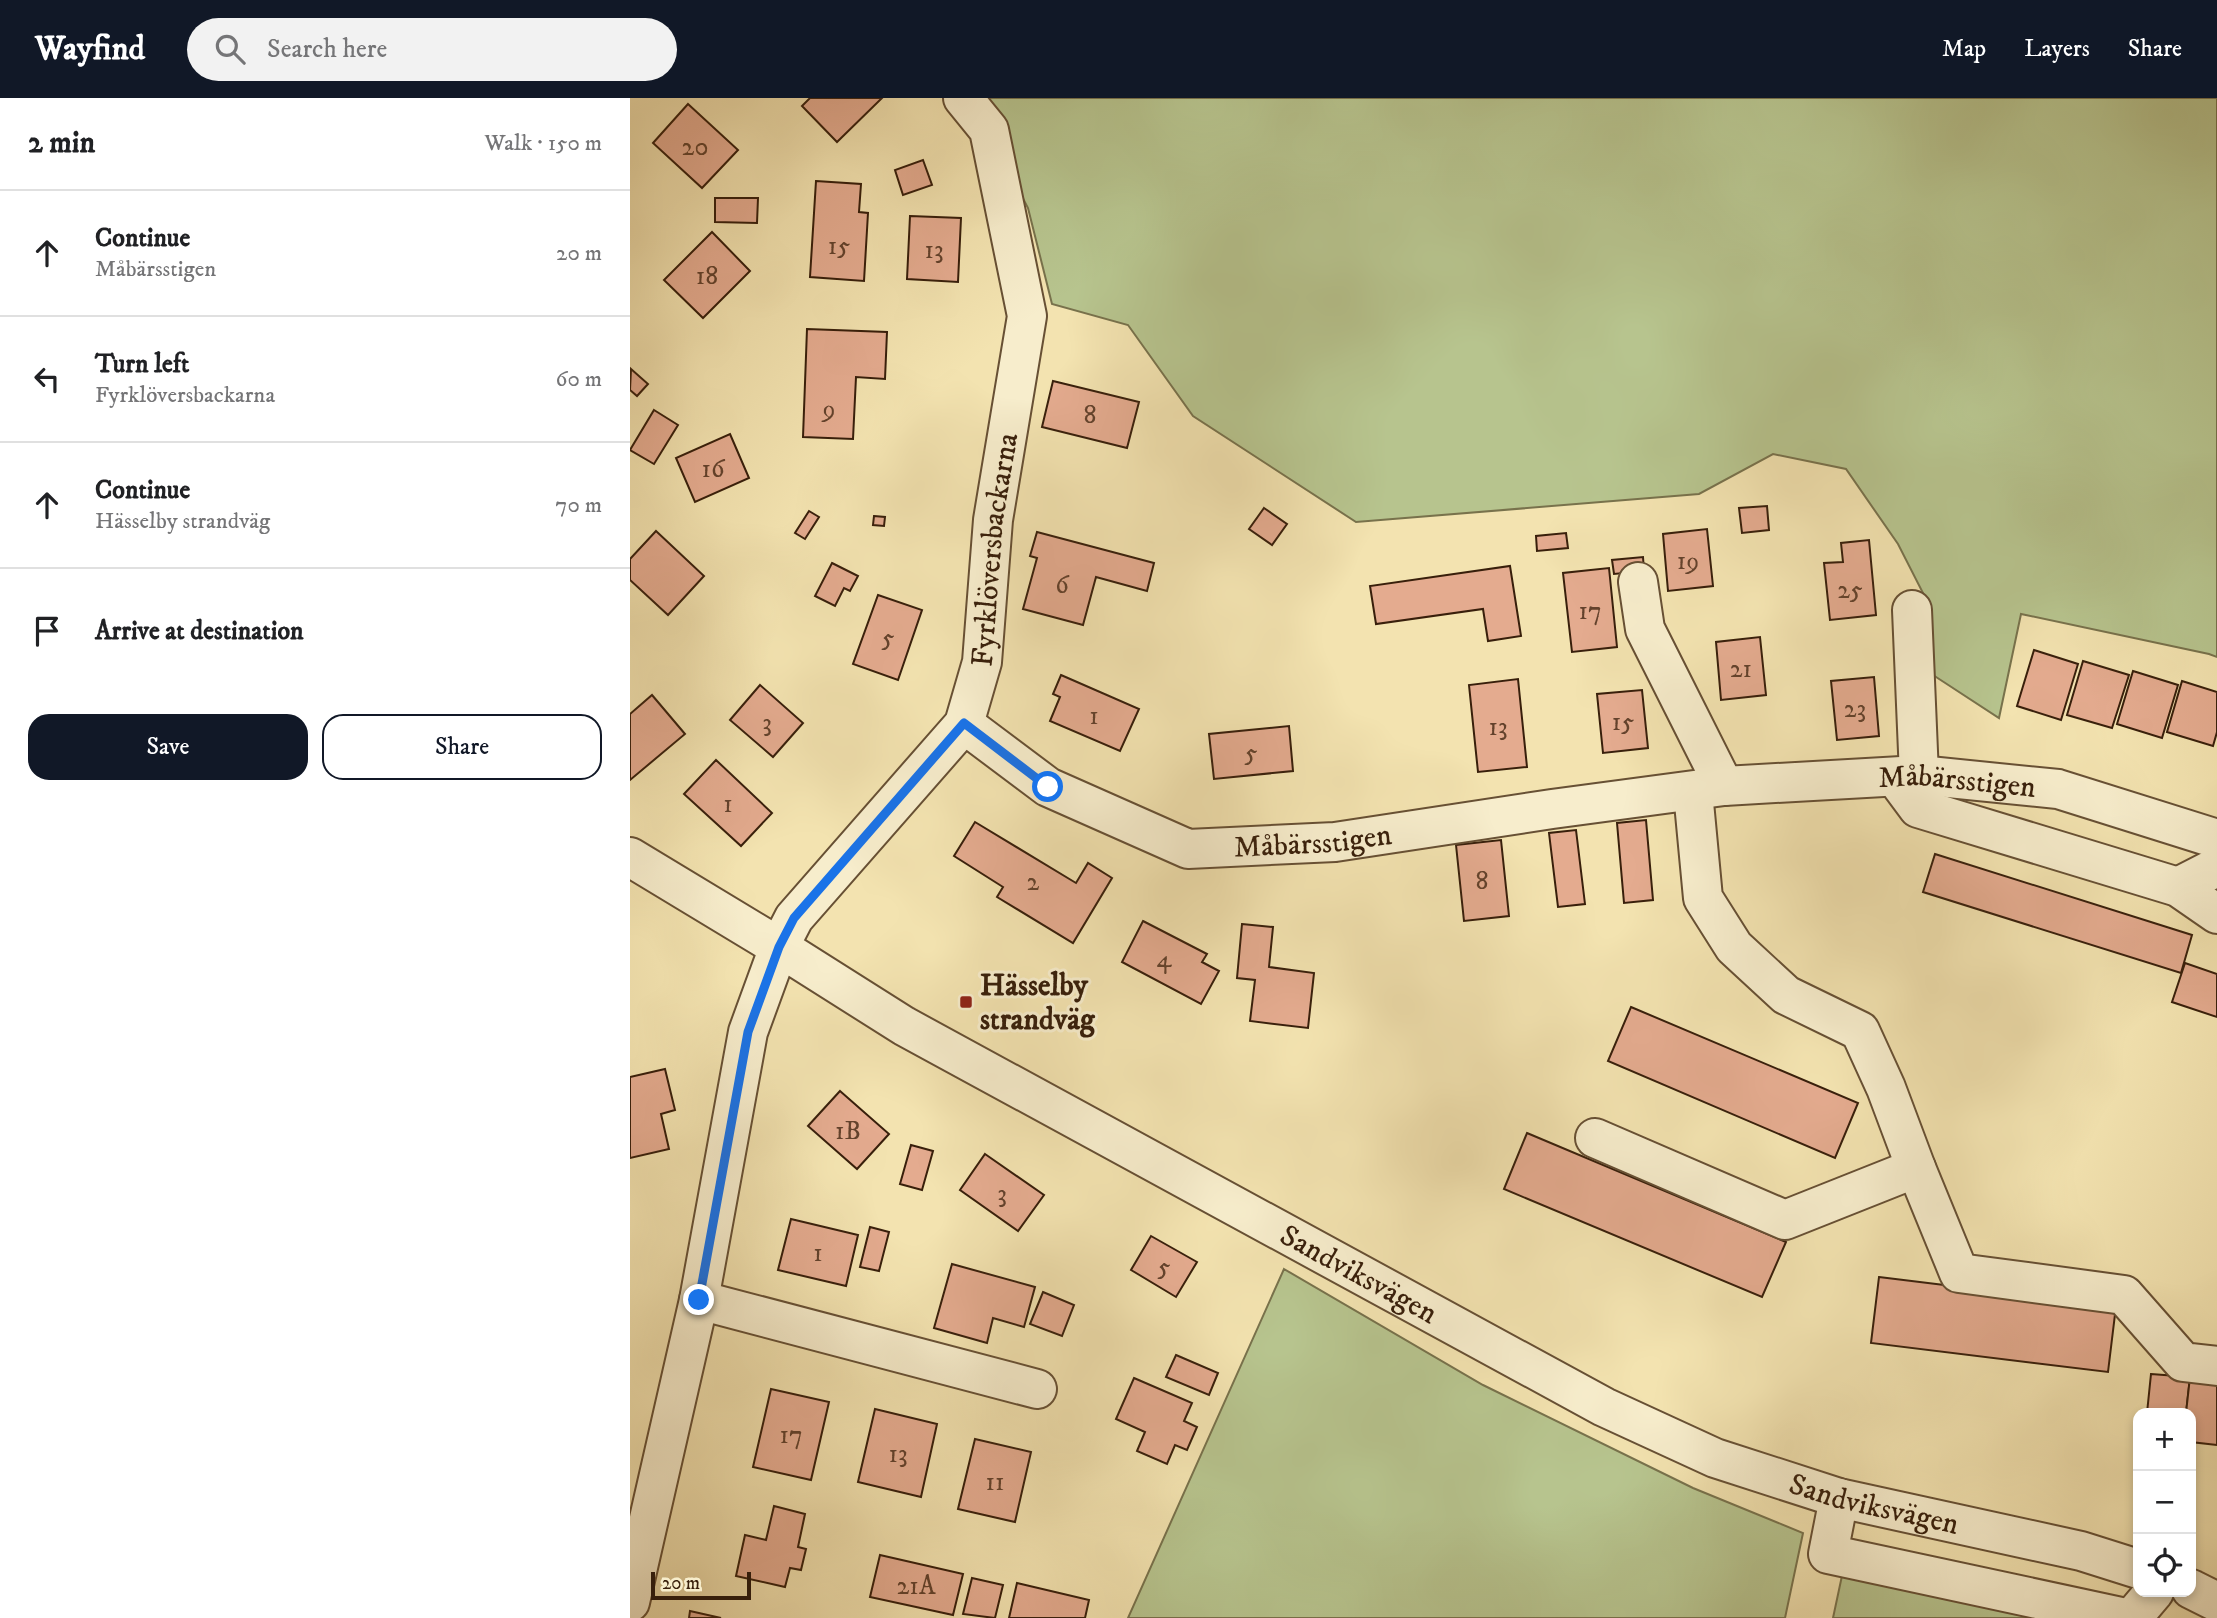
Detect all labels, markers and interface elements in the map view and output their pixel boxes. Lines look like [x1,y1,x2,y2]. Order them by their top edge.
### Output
search box [187,18,677,81]
text: Wayfind [35,29,145,70]
icon: search [211,30,249,68]
text: Search here [267,33,387,66]
text: Map [1942,34,1986,64]
text: Layers [2024,34,2090,64]
text: Share [2128,34,2182,64]
text: 2 min [28,125,95,162]
text: Walk · 150 m [485,129,602,158]
house number: 20 [682,131,708,164]
text: Continue [95,222,190,255]
house number: 15 [828,230,850,263]
icon: ahead [28,234,66,272]
house number: 13 [924,234,944,267]
text: 20 m [556,239,602,268]
text: Måbärsstigen [95,255,216,284]
house number: 18 [696,260,718,293]
text: Turn left [95,348,189,381]
icon: left [28,360,66,398]
text: 60 m [555,365,602,394]
text: Fyrklöversbackarna [95,381,275,410]
house number: 9 [821,393,835,426]
house number: 8 [1083,399,1097,432]
street label: Fyrklöversbackarna [965,430,1027,668]
house number: 16 [702,453,726,486]
text: Continue [95,474,190,507]
icon: ahead [28,486,66,524]
text: 70 m [555,491,602,520]
text: Hässelby strandväg [95,507,270,536]
house number: 19 [1677,545,1699,578]
house number: 6 [1055,569,1070,602]
house number: 25 [1837,574,1863,607]
house number: 17 [1578,595,1602,628]
icon: arrive [28,612,66,650]
text: Arrive at destination [95,615,304,648]
house number: 5 [882,622,895,655]
house number: 21 [1730,653,1752,686]
house number: 23 [1844,693,1866,726]
house number: 1 [1089,700,1099,733]
house number: 15 [1612,706,1634,739]
house number: 3 [762,707,772,740]
house number: 13 [1488,711,1508,744]
button: Save [28,714,308,780]
button: Share [322,714,602,780]
house number: 5 [1245,737,1258,770]
street label: Måbärsstigen [1877,758,2038,807]
route start [1032,771,1063,802]
house number: 1 [723,788,733,821]
street label: Måbärsstigen [1233,817,1395,867]
house number: 8 [1475,865,1489,898]
house number: 2 [1027,866,1040,899]
house number: 4 [1157,943,1173,976]
place label: Hässelby strandväg [980,968,1096,1039]
marker: Hässelby strandväg [958,994,974,1010]
house number: 1B [835,1115,861,1148]
house number: 3 [997,1178,1007,1211]
street label: Sandviksvägen [1273,1217,1444,1333]
house number: 1 [813,1237,823,1270]
house number: 5 [1158,1251,1171,1284]
route end [683,1284,714,1315]
map controls [2133,1408,2196,1597]
button: + [2133,1408,2196,1471]
house number: 17 [779,1419,803,1452]
house number: 13 [888,1438,908,1471]
house number: 11 [985,1466,1005,1499]
street label: Sandviksvägen [1784,1466,1962,1544]
button: − [2133,1471,2196,1534]
button: locate [2133,1534,2196,1597]
scale bar [651,1569,751,1601]
house number: 21A [897,1570,936,1603]
text: 20 m [662,1572,700,1595]

